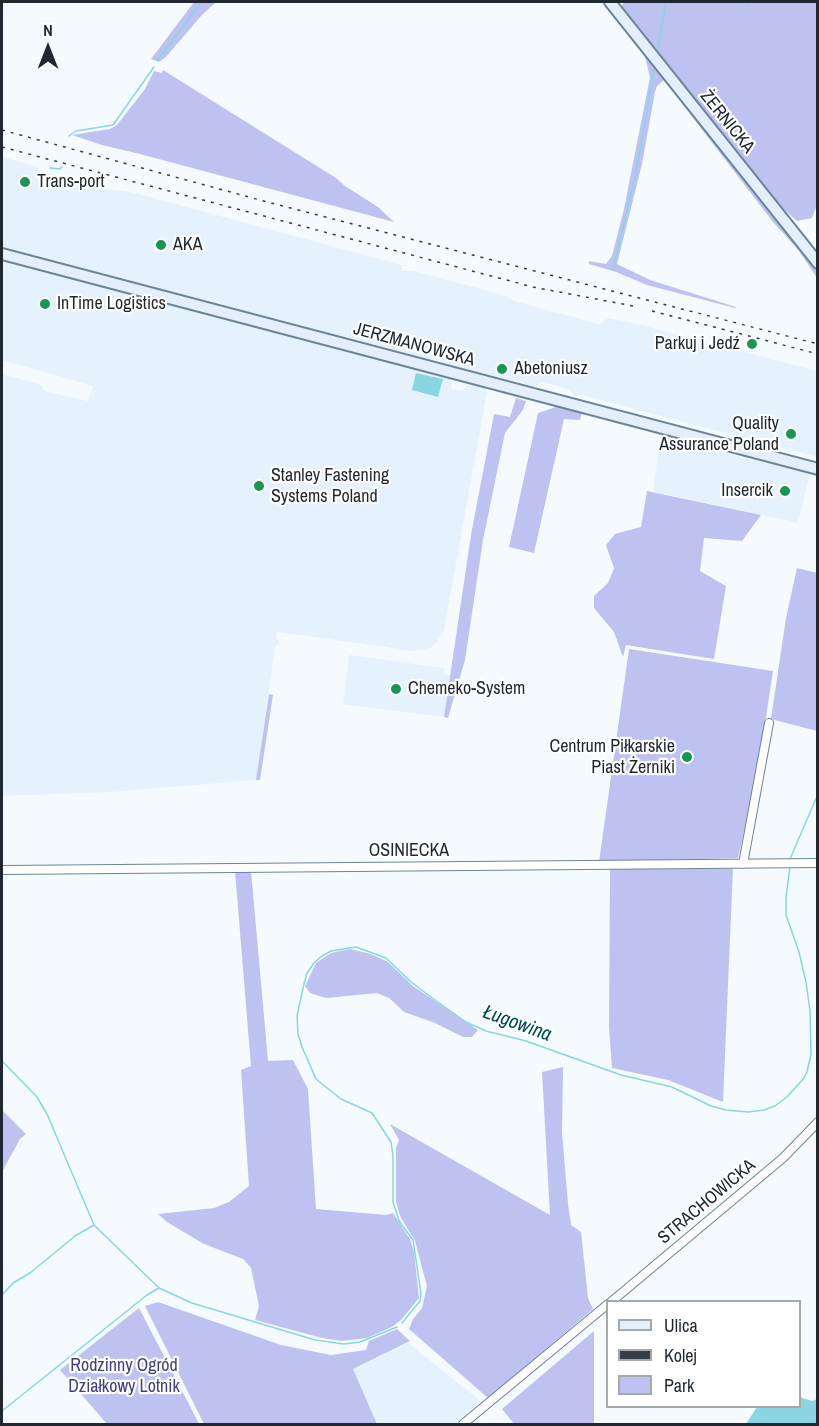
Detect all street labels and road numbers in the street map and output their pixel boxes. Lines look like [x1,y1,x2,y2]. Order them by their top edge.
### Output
street label: ŻERNICKA [695,86,759,158]
street label: JERZMANOWSKA [351,318,477,372]
street label: OSINIECKA [369,840,449,862]
street label: STRACHOWICKA [654,1155,760,1249]

